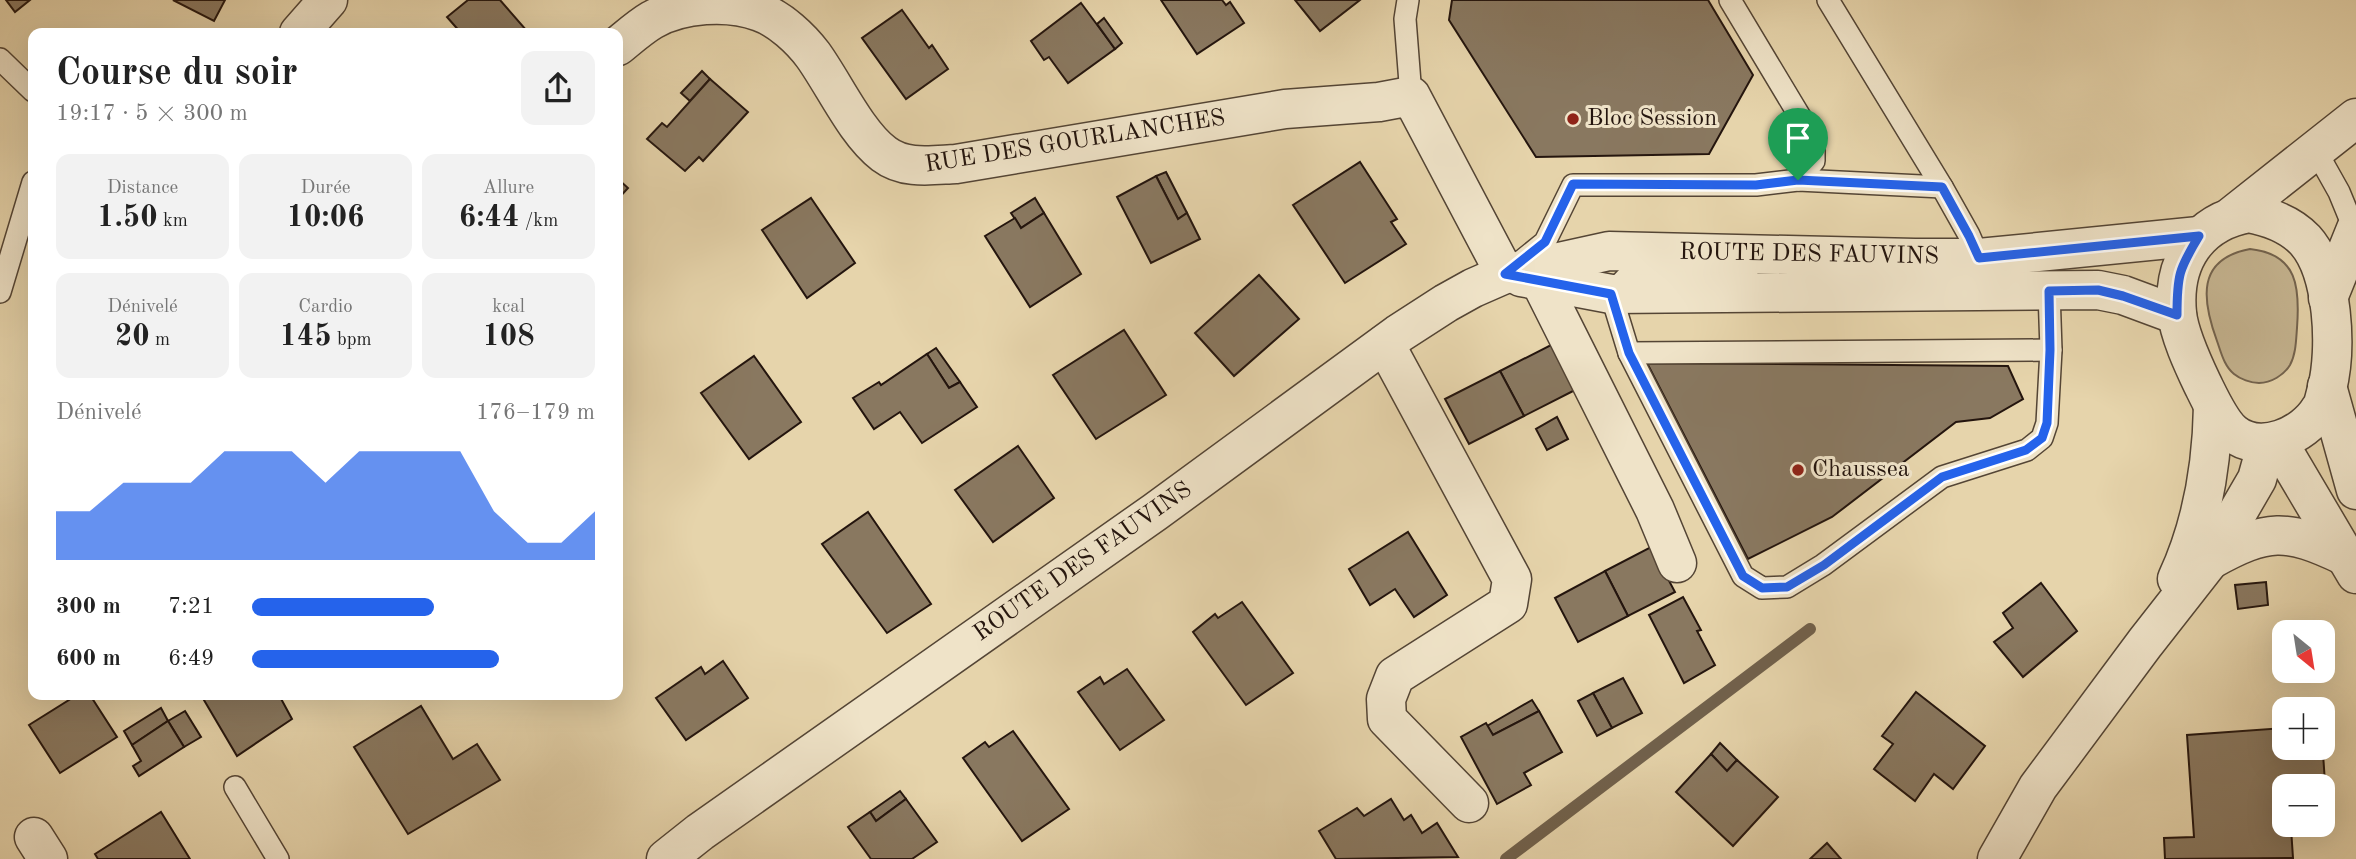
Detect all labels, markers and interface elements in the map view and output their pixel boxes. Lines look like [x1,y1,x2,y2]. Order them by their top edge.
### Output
button: share [521,51,595,125]
text: Course du soir [56,55,298,93]
text: 19:17 · 5 × 300 m [56,102,248,125]
street label: RUE DES GOURLANCHES [923,106,1227,178]
place label: Bloc Session [1587,107,1717,131]
pin [1768,108,1828,180]
marker: Bloc Session [1565,111,1581,127]
icon: arrive [1779,119,1817,157]
text: Distance [107,179,178,198]
text: Durée [300,179,351,198]
text: Allure [483,179,534,198]
text: 1.50 [97,203,158,233]
text: 10:06 [287,203,365,233]
text: 6:44 [459,203,519,233]
text: km [158,212,188,231]
text: /km [519,212,558,231]
street label: ROUTE DES FAUVINS [1679,241,1939,269]
text: Dénivelé [107,298,178,317]
text: Cardio [298,298,353,317]
text: kcal [492,298,525,317]
text: 20 [115,322,150,352]
text: 145 [279,322,332,352]
text: 108 [482,322,535,352]
text: m [150,331,170,350]
text: bpm [332,331,372,350]
text: Dénivelé [56,401,142,424]
text: 176–179 m [476,401,595,424]
place label: Chaussea [1812,458,1910,482]
marker: Chaussea [1790,462,1806,478]
street label: ROUTE DES FAUVINS [970,478,1196,646]
text: 300 m [56,595,121,618]
text: 7:21 [168,595,214,618]
north arrow [2272,620,2334,682]
map controls [2272,620,2335,837]
text: 600 m [56,647,121,670]
text: 6:49 [168,647,214,670]
button: + [2272,697,2335,760]
button: − [2272,774,2335,837]

